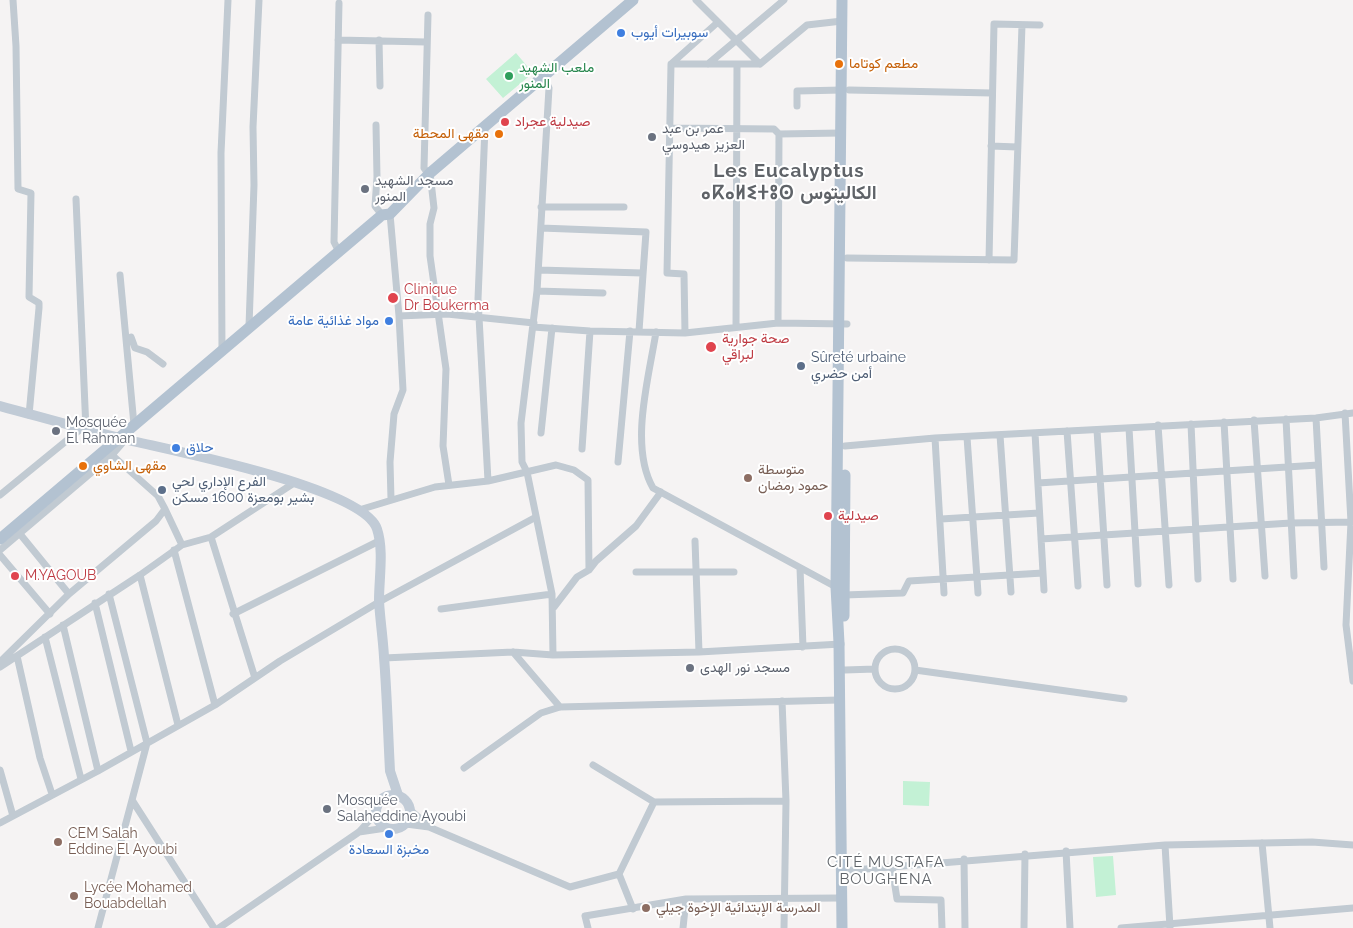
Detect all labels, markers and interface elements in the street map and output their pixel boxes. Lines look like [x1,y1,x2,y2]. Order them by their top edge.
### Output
place label: سوبيرات أيوب [631,25,708,41]
marker: سوبيرات أيوب [615,27,627,39]
place label: مطعم كوتاما [849,56,918,72]
marker: مطعم كوتاما [833,58,845,70]
place label: ملعب الشهيد المنور [519,60,594,92]
marker: ملعب الشهيد المنور [503,70,515,82]
place label: صيدلية عجراد [515,114,590,130]
marker: صيدلية عجراد [499,116,511,128]
place label: عمر بن عبد العزيز هيدوسي [662,121,745,154]
place label: مقهى المحطة [413,126,489,142]
marker: مقهى المحطة [493,128,505,140]
marker: عمر بن عبد العزيز هيدوسي [646,131,658,143]
district label: Les Eucalyptus ⴰⴽⴰⵍⵉⵜⵓⵙ الكاليتوس [706,160,872,204]
place label: مسجد الشهيد المنور [375,173,453,206]
marker: مسجد الشهيد المنور [359,183,371,195]
place label: Clinique Dr Boukerma [404,282,489,314]
marker: Clinique Dr Boukerma [386,291,400,305]
place label: مواد غذائية عامة [288,313,379,329]
marker: مواد غذائية عامة [383,315,395,327]
place label: صحة جوارية لبراقي [722,331,789,364]
marker: صحة جوارية لبراقي [704,340,718,354]
place label: Sûreté urbaine أمن حضري [811,350,906,382]
marker: Sûreté urbaine أمن حضري [795,360,807,372]
place label: Mosquée El Rahman [66,415,135,448]
marker: Mosquée El Rahman [50,425,62,437]
place label: حلاق [186,440,214,456]
marker: حلاق [170,442,182,454]
place label: مقهى الشاوي [93,458,166,474]
marker: مقهى الشاوي [77,460,89,472]
place label: متوسطة حمود رمضان [758,462,828,494]
marker: متوسطة حمود رمضان [742,472,754,484]
place label: الفرع الإداري لحي بشير بومعزة 1600 مسكن [172,474,314,507]
marker: الفرع الإداري لحي بشير بومعزة 1600 مسكن [156,484,168,496]
place label: صيدلية [838,508,879,524]
marker: صيدلية [822,510,834,522]
place label: M.YAGOUB [25,568,96,584]
marker: M.YAGOUB [9,570,21,582]
place label: مسجد نور الهدى [700,660,790,676]
marker: مسجد نور الهدى [684,662,696,674]
place label: Mosquée Salaheddine Ayoubi [337,793,466,826]
marker: Mosquée Salaheddine Ayoubi [321,803,333,815]
place label: CEM Salah Eddine El Ayoubi [68,826,177,859]
marker: مخبزة السعادة [383,828,395,840]
marker: CEM Salah Eddine El Ayoubi [52,836,64,848]
place label: مخبزة السعادة [349,842,429,858]
district label: CITÉ MUSTAFA BOUGHENA [825,853,947,888]
place label: Lycée Mohamed Bouabdellah [84,880,192,912]
marker: Lycée Mohamed Bouabdellah [68,890,80,902]
place label: المدرسة الإبتدائية الإخوة جيلي [656,900,820,916]
marker: المدرسة الإبتدائية الإخوة جيلي [640,902,652,914]

